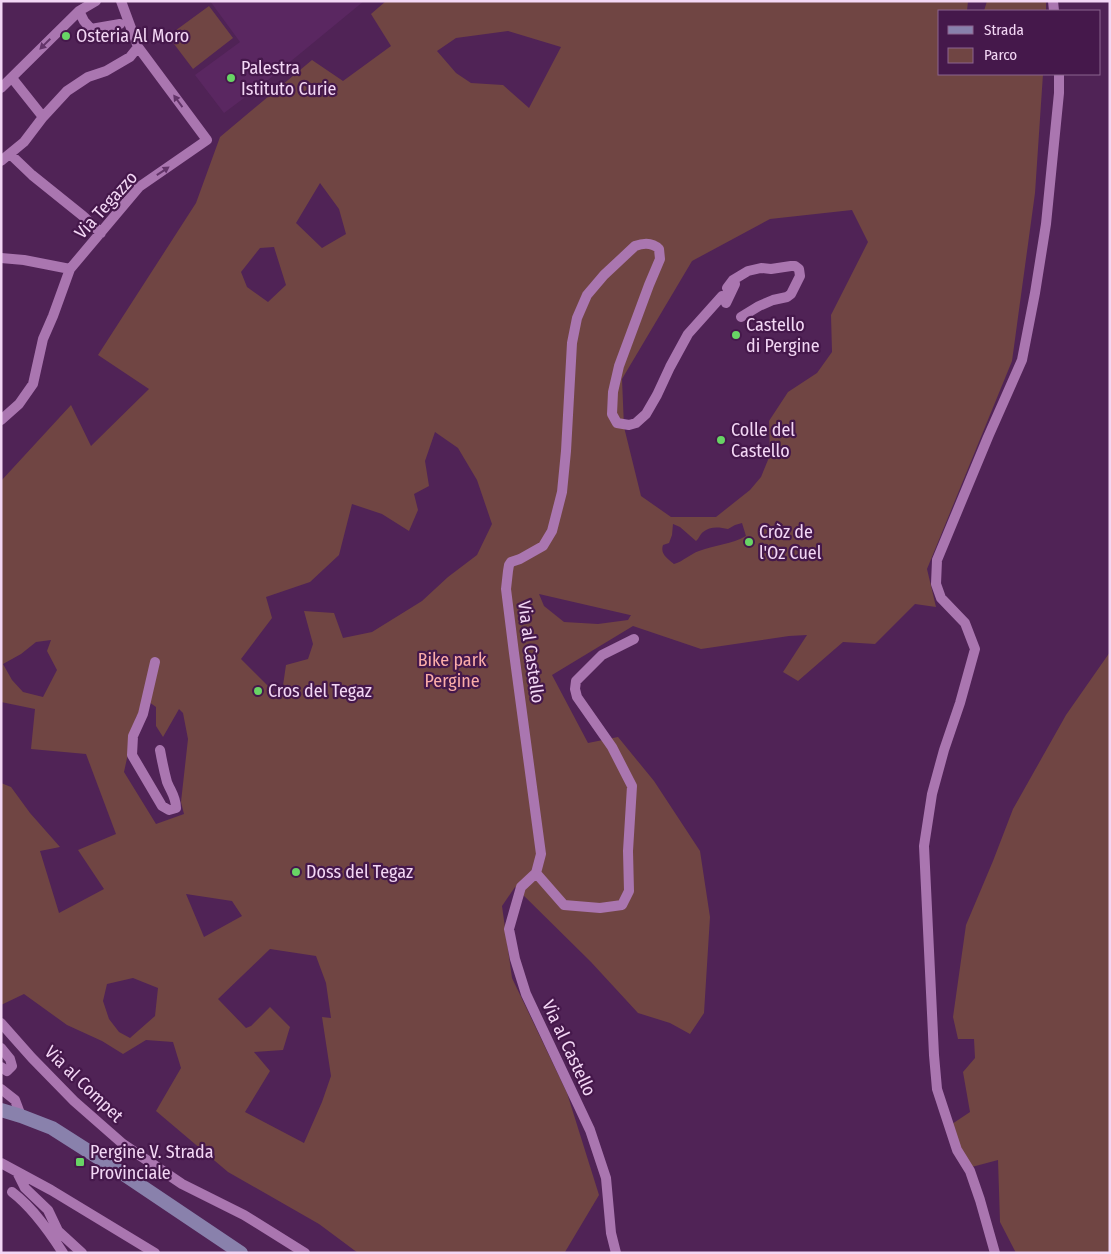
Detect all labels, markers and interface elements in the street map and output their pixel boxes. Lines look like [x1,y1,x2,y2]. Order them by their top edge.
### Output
legend [938,10,1101,75]
text: Strada [984,21,1024,39]
place label: Osteria Al Moro [76,25,189,47]
marker: Osteria Al Moro [60,30,72,42]
one-way arrow [39,37,51,49]
text: Parco [984,46,1017,64]
place label: Palestra Istituto Curie [241,57,337,100]
marker: Palestra Istituto Curie [225,72,237,84]
one-way arrow [172,95,183,108]
one-way arrow [156,166,170,176]
street label: Via Tegazzo [70,167,142,243]
place label: Castello di Pergine [746,314,820,357]
marker: Castello di Pergine [730,329,742,341]
place label: Colle del Castello [731,419,795,462]
marker: Colle del Castello [715,434,727,446]
place label: Cròz de l'Oz Cuel [759,521,822,564]
marker: Cròz de l'Oz Cuel [743,536,755,548]
street label: Via al Castello [513,599,549,705]
park label: Bike park Pergine [418,649,487,692]
place label: Cros del Tegaz [268,680,372,702]
marker: Cros del Tegaz [252,685,264,697]
place label: Doss del Tegaz [306,861,413,883]
marker: Doss del Tegaz [290,866,302,878]
street label: Via al Castello [537,997,601,1099]
street label: Via al Compet [40,1041,128,1127]
place label: Pergine V. Strada Provinciale [90,1141,214,1184]
marker: Pergine V. Strada Provinciale [74,1156,86,1168]

